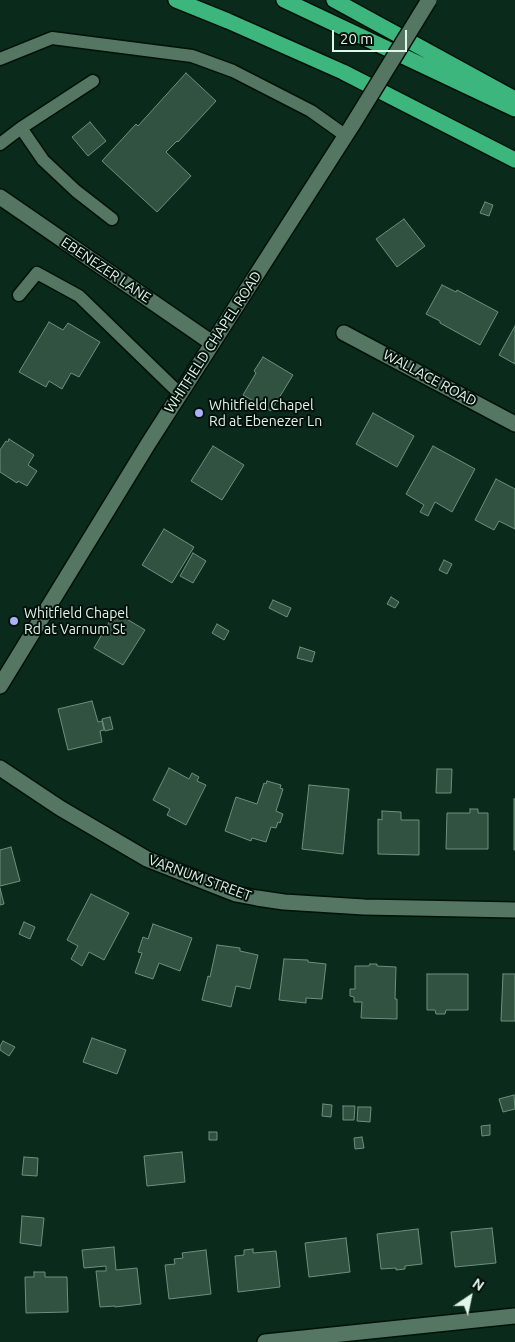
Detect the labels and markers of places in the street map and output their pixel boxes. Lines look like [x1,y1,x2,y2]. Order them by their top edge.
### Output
place label: Whitfield Chapel Rd at Ebenezer Ln [209,397,322,430]
marker: Whitfield Chapel Rd at Ebenezer Ln [193,407,205,419]
place label: Whitfield Chapel Rd at Varnum St [24,605,129,638]
marker: Whitfield Chapel Rd at Varnum St [8,615,20,627]

